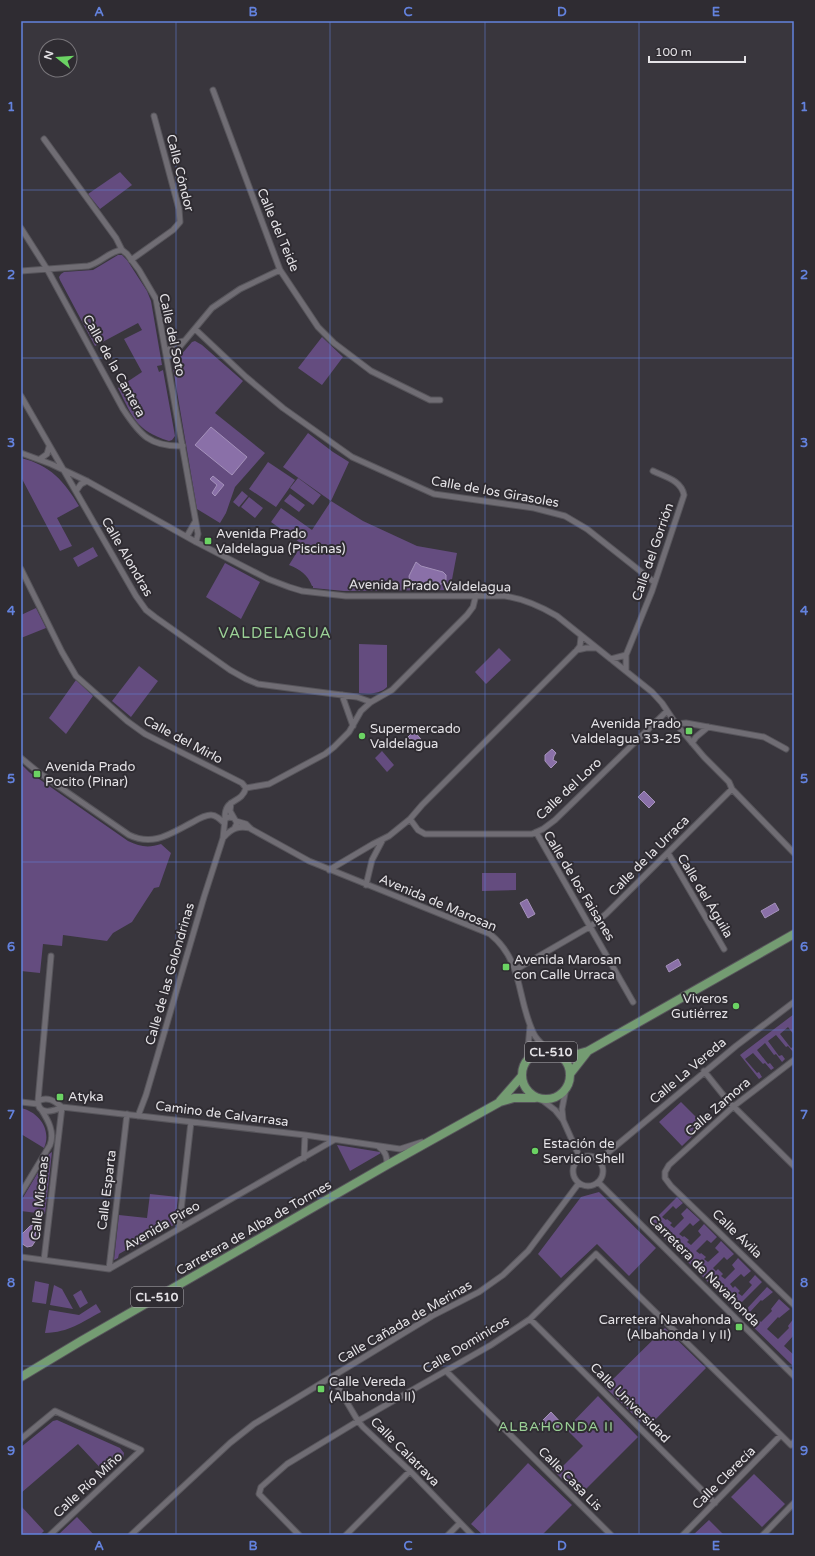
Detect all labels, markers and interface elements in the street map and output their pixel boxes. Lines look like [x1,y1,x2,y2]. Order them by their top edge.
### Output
text: A [94,4,104,20]
text: B [248,4,258,20]
text: C [403,4,413,20]
text: D [557,4,567,20]
text: E [712,4,720,20]
north arrow [38,38,78,78]
scale bar [649,38,745,64]
text: 100 m [655,45,692,59]
text: N [41,49,56,61]
text: 1 [7,99,15,115]
text: 1 [800,99,808,115]
street label: Calle Cóndor [163,133,197,213]
street label: Calle del Teide [253,186,303,274]
text: 2 [7,267,15,283]
text: 2 [800,267,808,283]
street label: Calle del Soto [155,292,189,378]
street label: Calle de la Cantera [79,312,149,420]
text: 3 [7,435,15,451]
text: 3 [800,435,808,451]
street label: Calle de los Girasoles [430,473,560,511]
street label: Calle del Gorrión [629,501,677,603]
street label: Calle Alondras [98,514,156,600]
place label: Avenida Prado Valdelagua (Piscinas) [216,526,346,557]
marker: Avenida Prado Valdelagua (Piscinas) [203,536,213,546]
street label: Avenida Prado Valdelagua [349,577,511,595]
text: 4 [7,603,16,619]
text: 4 [800,603,809,619]
district label: VALDELAGUA [218,624,332,642]
street label: Calle del Mirlo [141,712,225,768]
place label: Avenida Prado Valdelagua 33-25 [571,716,681,747]
place label: Supermercado Valdelagua [370,721,461,752]
marker: Avenida Prado Valdelagua 33-25 [684,726,694,736]
marker: Supermercado Valdelagua [357,731,367,741]
street label: Calle del Loro [533,755,605,823]
place label: Avenida Prado Pocito (Pinar) [45,759,136,790]
marker: Avenida Prado Pocito (Pinar) [32,769,42,779]
text: 5 [7,771,15,787]
text: 5 [800,771,808,787]
street label: Calle de la Urraca [605,812,693,900]
street label: Calle de los Faisanes [540,828,618,944]
street label: Calle del Águila [674,851,736,941]
street label: Avenida de Marosan [377,871,499,935]
street label: Calle de las Golondrinas [142,901,198,1047]
text: 6 [7,939,15,955]
text: 6 [800,939,808,955]
place label: Avenida Marosan con Calle Urraca [514,952,621,983]
marker: Avenida Marosan con Calle Urraca [501,962,511,972]
place label: Viveros Gutiérrez [671,991,728,1022]
marker: Viveros Gutiérrez [731,1001,741,1011]
street label: Calle La Vereda [646,1034,730,1108]
road number: CL-510 [525,1042,577,1062]
street label: Calle Zamora [682,1074,754,1140]
place label: Atyka [68,1089,104,1105]
marker: Atyka [55,1092,65,1102]
street label: Camino de Calvarrasa [154,1098,290,1130]
text: 7 [7,1107,15,1123]
text: 7 [800,1107,808,1123]
place label: Estación de Servicio Shell [543,1136,625,1167]
marker: Estación de Servicio Shell [530,1146,540,1156]
street label: Calle Esparta [94,1149,120,1231]
street label: Calle Micenas [28,1155,52,1241]
street label: Carretera de Alba de Tormes [174,1177,334,1279]
street label: Avenida Pireo [121,1198,203,1254]
street label: Calle Ávila [709,1206,765,1262]
street label: Carretera de Navahonda [645,1212,763,1330]
text: 8 [7,1275,15,1291]
text: 8 [800,1275,808,1291]
street label: Calle Cañada de Merinas [335,1277,475,1367]
road number: CL-510 [131,1287,183,1307]
place label: Carretera Navahonda (Albahonda I y II) [599,1312,731,1343]
street label: Calle Dominicos [420,1313,512,1377]
marker: Carretera Navahonda (Albahonda I y II) [734,1322,744,1332]
street label: Calle Universidad [587,1360,673,1446]
place label: Calle Vereda (Albahonda II) [329,1374,416,1405]
marker: Calle Vereda (Albahonda II) [316,1384,326,1394]
street label: Calle Calatrava [367,1414,443,1490]
district label: ALBAHONDA II [498,1418,614,1435]
text: 9 [7,1443,15,1459]
street label: Calle Clerecía [689,1443,759,1513]
text: 9 [800,1443,808,1459]
street label: Calle Casa Lis [535,1444,605,1514]
street label: Calle Río Miño [50,1449,126,1521]
text: A [94,1538,104,1554]
text: B [248,1538,258,1554]
text: C [403,1538,413,1554]
text: D [557,1538,567,1554]
text: E [712,1538,720,1554]

